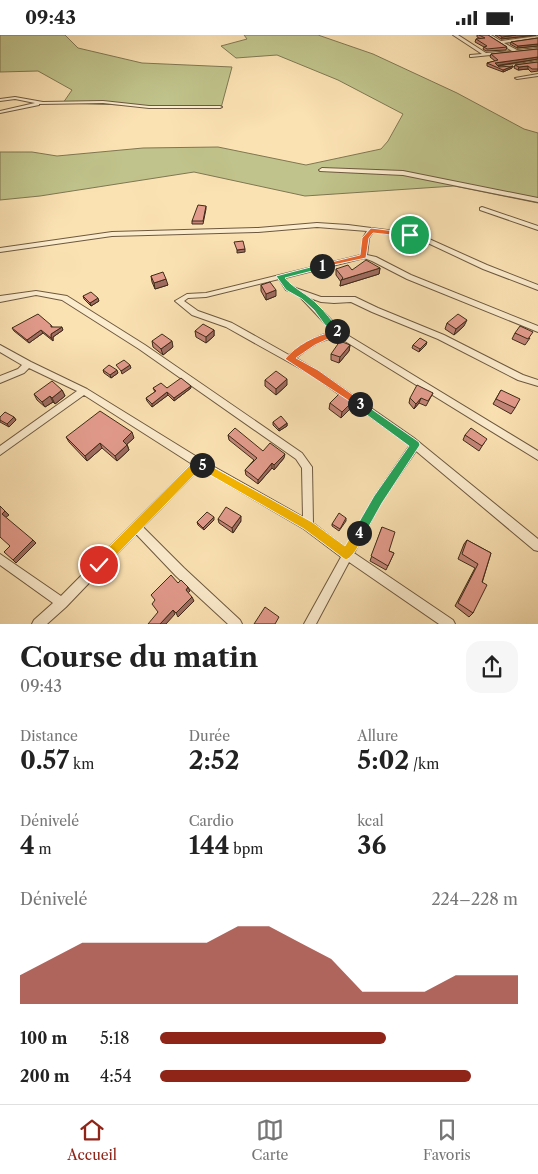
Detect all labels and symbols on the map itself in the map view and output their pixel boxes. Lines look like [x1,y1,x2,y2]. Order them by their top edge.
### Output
pin [389,214,431,256]
pin: 1 [310,253,334,279]
pin: 2 [324,319,350,343]
pin: 3 [348,391,372,417]
pin: 5 [190,453,214,477]
pin: 4 [346,521,372,545]
pin [78,544,120,586]

